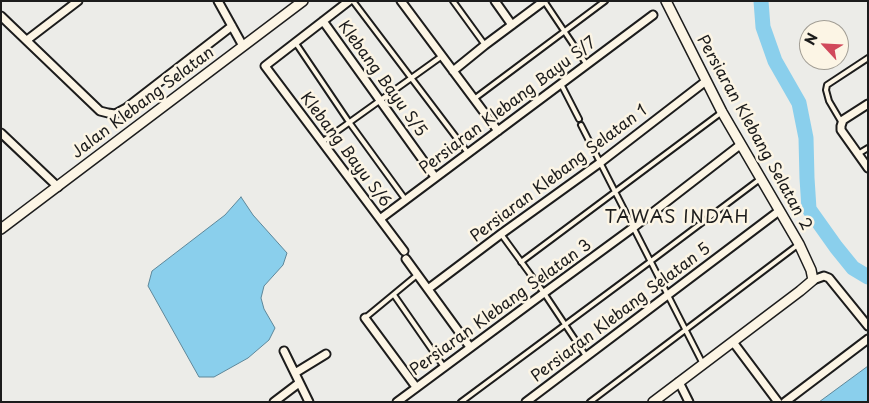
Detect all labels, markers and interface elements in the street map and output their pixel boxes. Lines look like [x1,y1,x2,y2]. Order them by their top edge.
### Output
street label: Klebang Bayu S/5 [334,17,430,141]
north arrow [799,20,849,70]
text: N [799,29,823,48]
street label: Persiaran Klebang Selatan 2 [692,32,816,234]
street label: Persiaran Klebang Bayu S/7 [416,33,600,179]
street label: Jalan Klebang Selatan [68,43,218,163]
street label: Klebang Bayu S/6 [296,89,394,211]
street label: Persiaran Klebang Selatan 1 [467,101,651,247]
district label: TAWAS INDAH [604,207,750,229]
street label: Persiaran Klebang Selatan 3 [407,236,595,380]
street label: Persiaran Klebang Selatan 5 [528,239,714,387]

